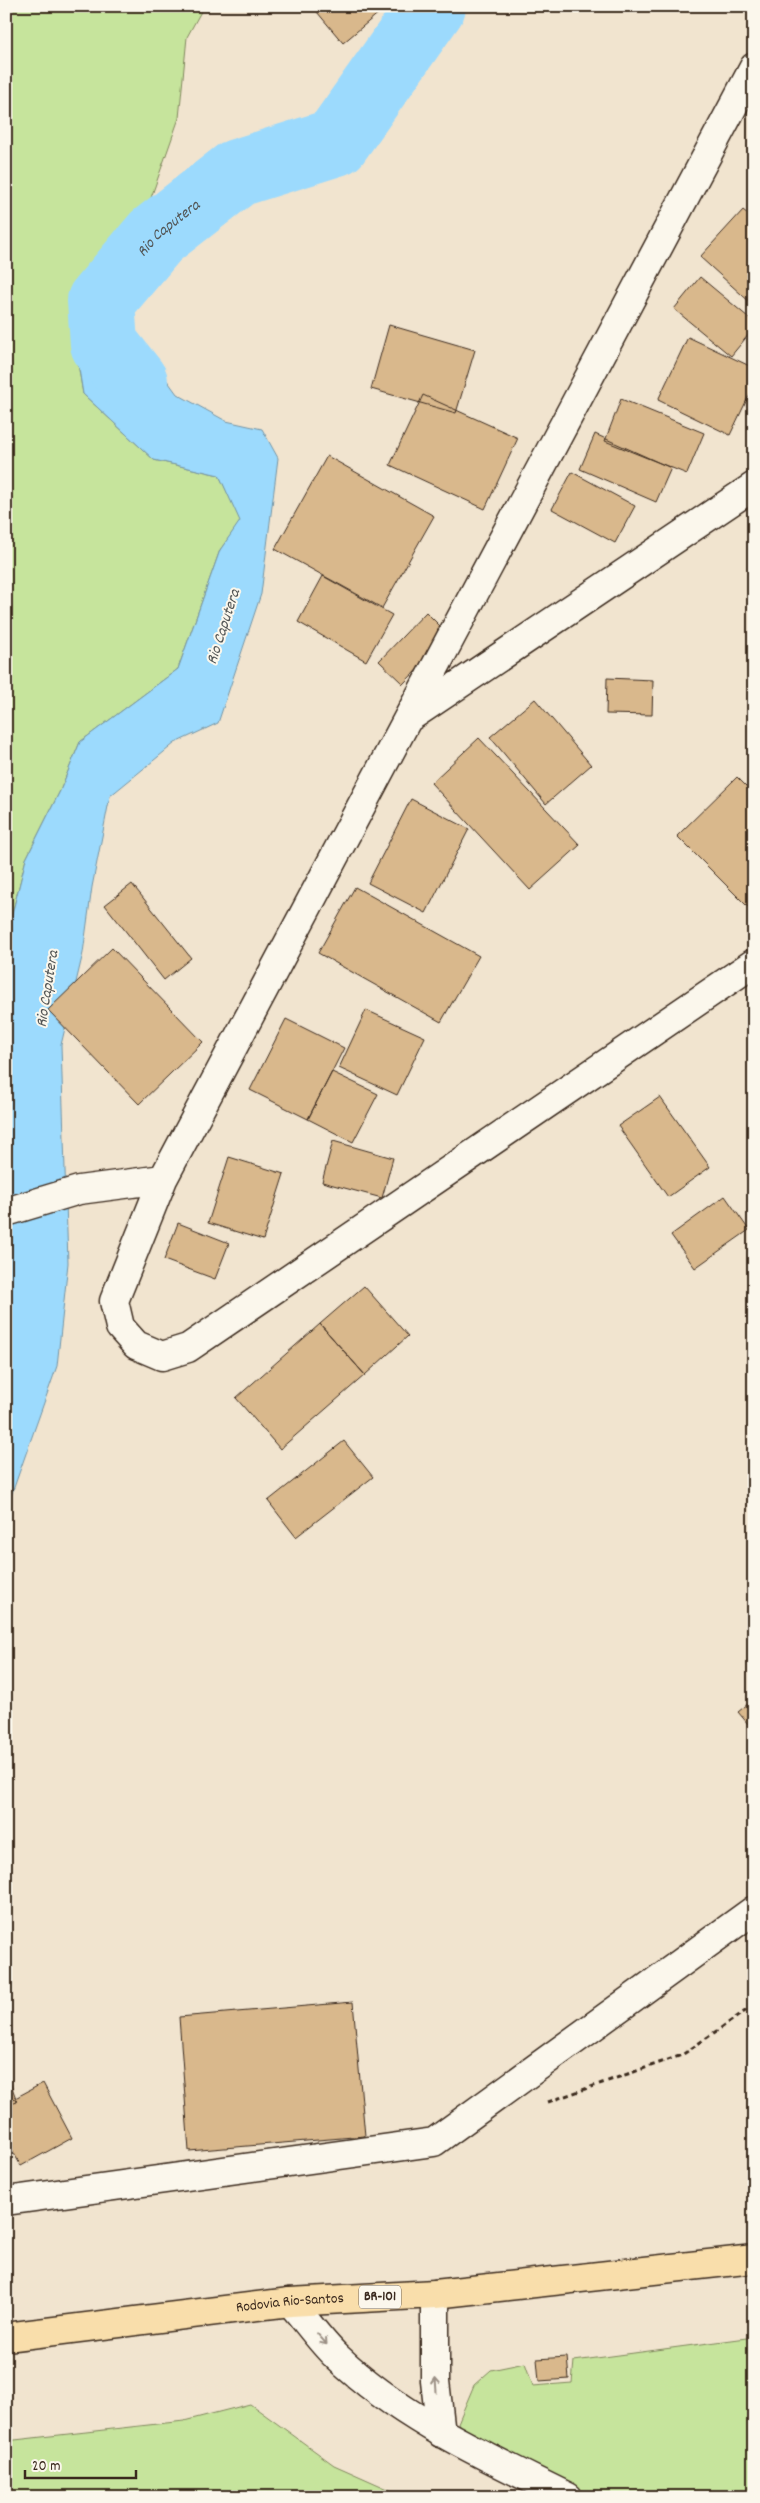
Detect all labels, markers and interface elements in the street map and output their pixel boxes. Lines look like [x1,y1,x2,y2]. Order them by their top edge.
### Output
water label: Rio Caputera [131,193,206,262]
water label: Rio Caputera [201,585,247,667]
water label: Rio Caputera [31,947,66,1029]
road number: BR-101 [359,2286,401,2308]
street label: Rodovia Rio-Santos [235,2288,345,2320]
one-way arrow [316,2333,328,2346]
one-way arrow [431,2377,441,2393]
scale bar [25,2448,136,2480]
text: 20 m [32,2456,60,2478]

